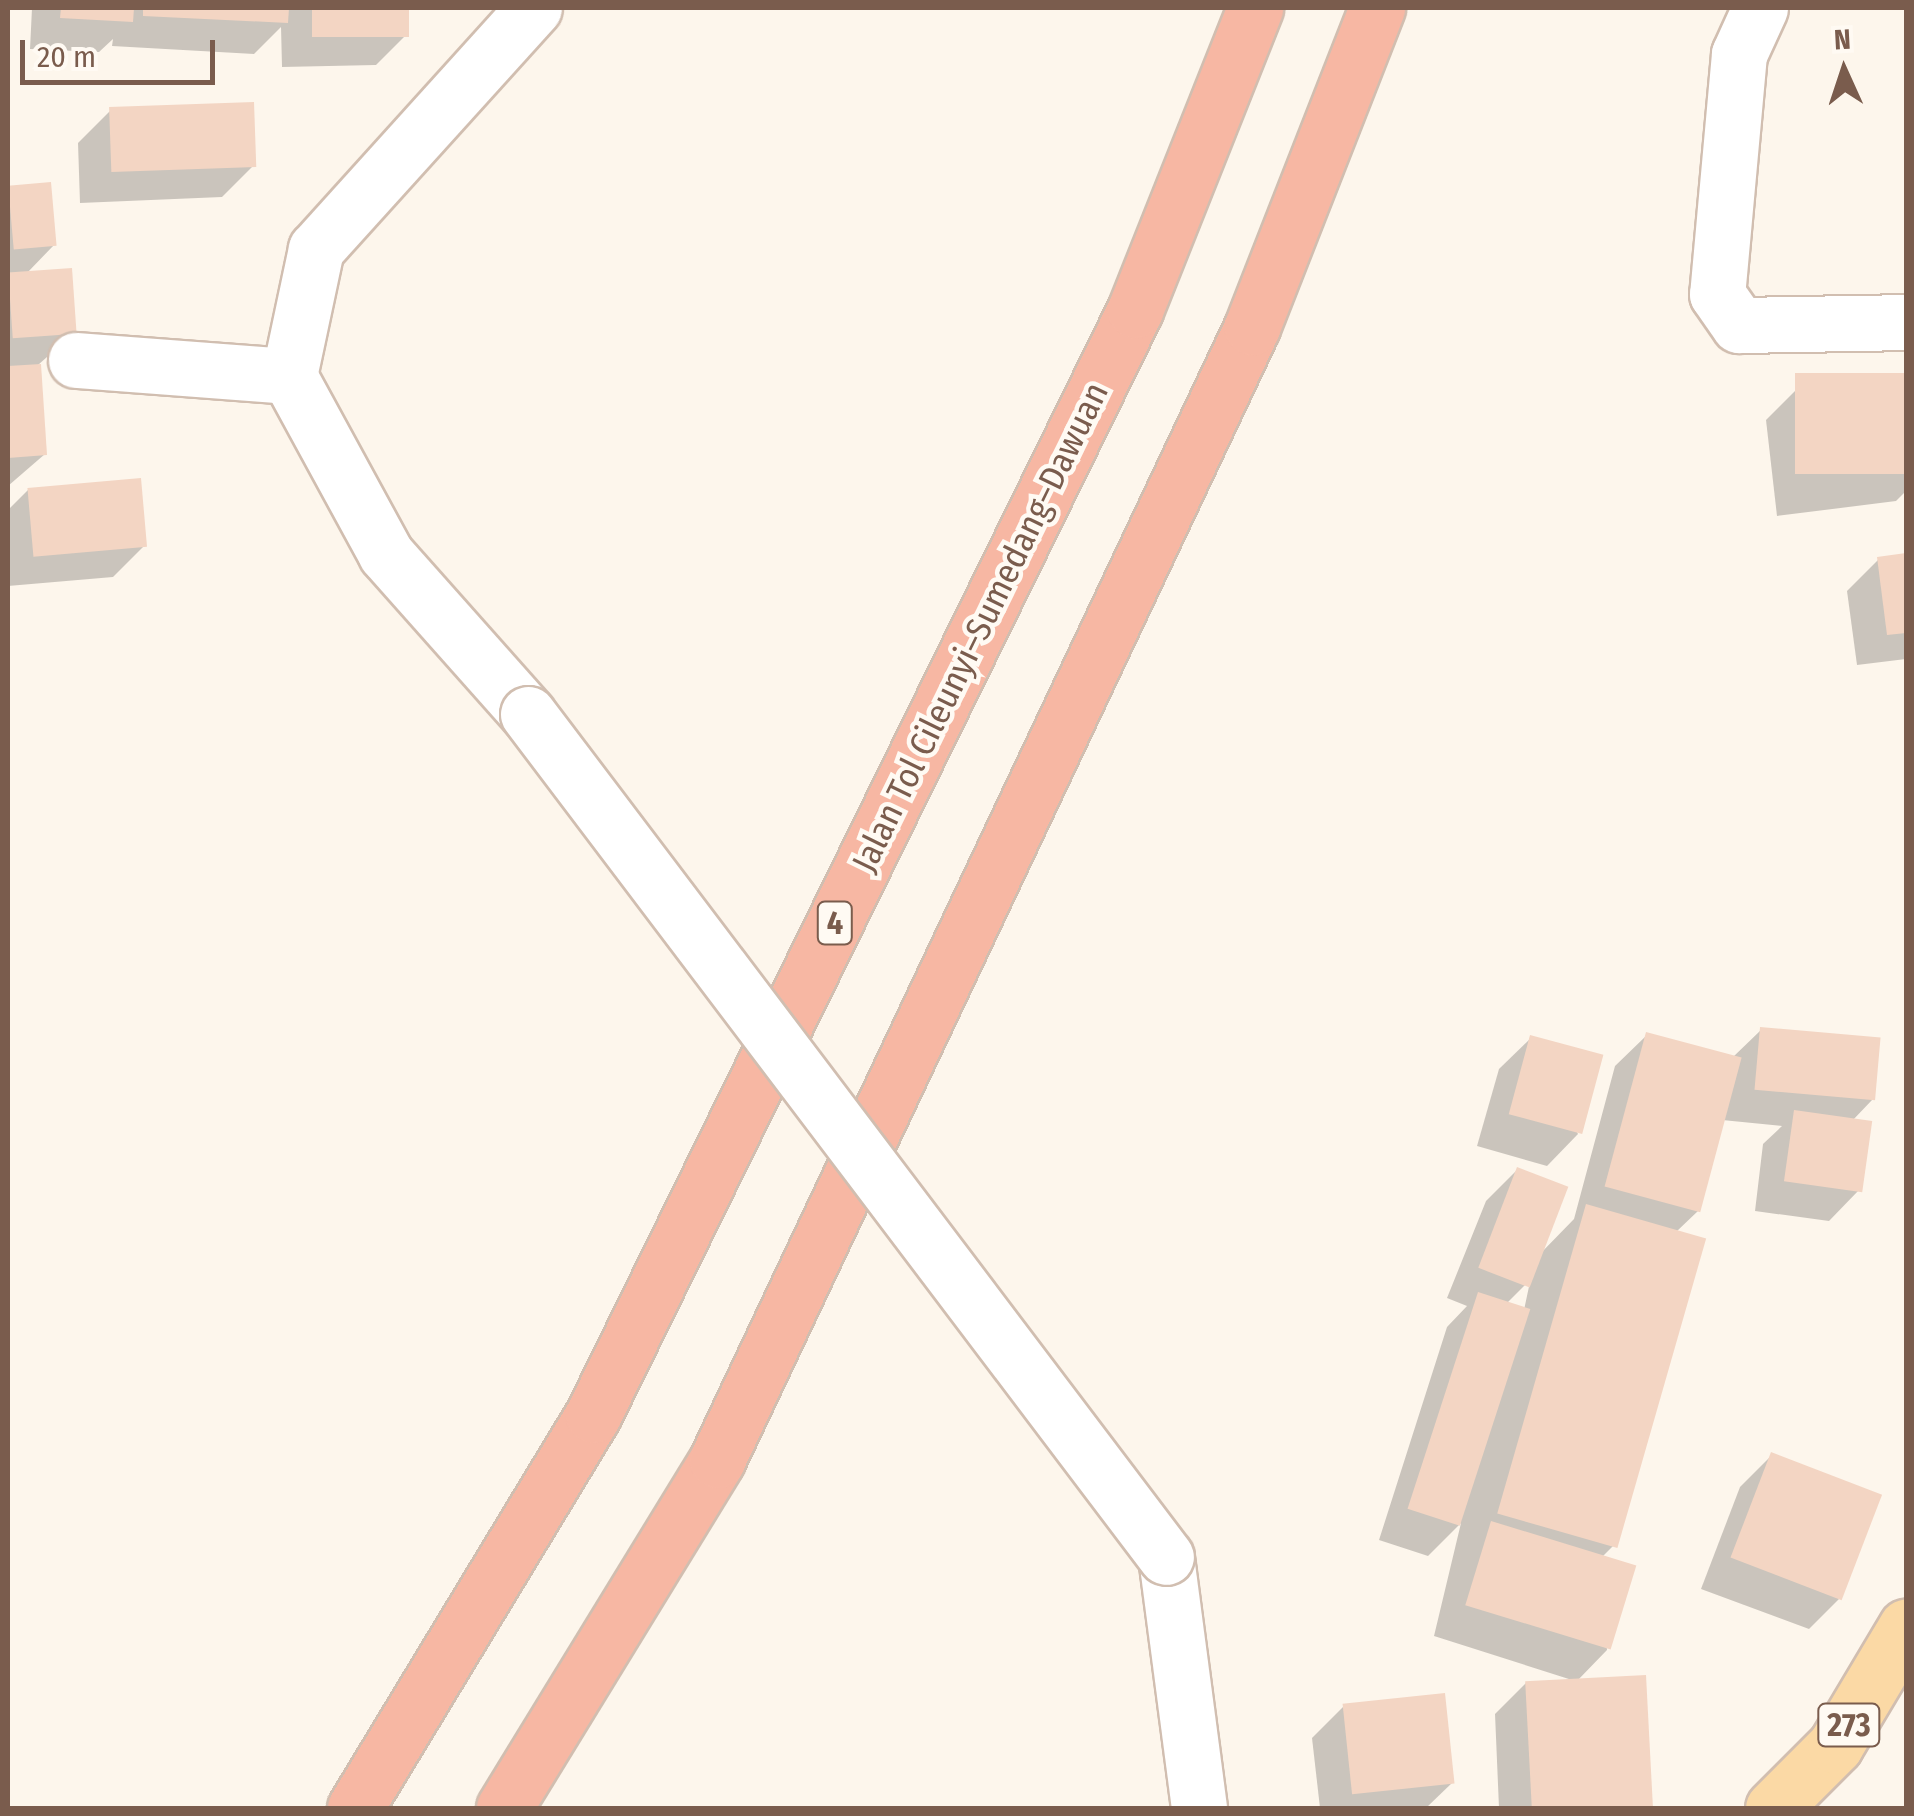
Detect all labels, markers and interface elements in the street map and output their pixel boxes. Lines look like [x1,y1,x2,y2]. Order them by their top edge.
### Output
scale bar [25,20,220,82]
north arrow [1794,20,1894,120]
text: N [1833,23,1852,56]
text: 20 m [37,39,96,75]
street label: Jalan Tol Cileunyi–Sumedang–Dawuan [843,375,1117,879]
road number: 4 [815,896,855,950]
road number: 273 [1816,1698,1882,1752]

